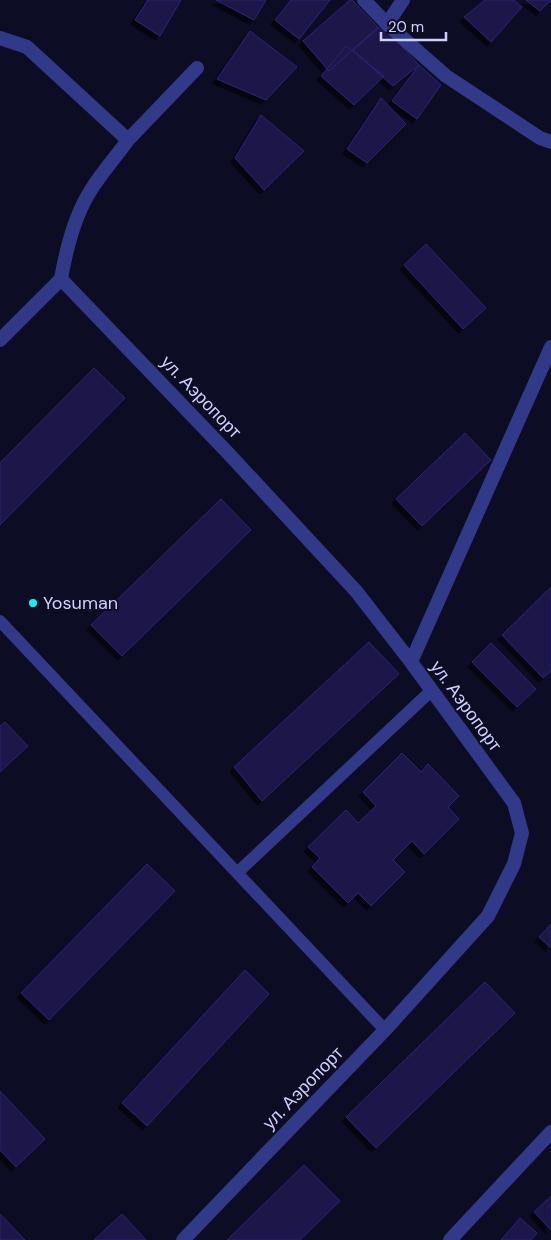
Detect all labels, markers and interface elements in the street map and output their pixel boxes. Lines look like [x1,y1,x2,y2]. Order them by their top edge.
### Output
scale bar [381,10,446,42]
text: 20 m [388,17,424,37]
street label: ул. Аэропорт [155,350,247,444]
place label: Yosuman [43,591,118,615]
marker: Yosuman [27,597,39,609]
street label: ул. Аэропорт [425,656,507,756]
street label: ул. Аэропорт [257,1041,349,1135]

